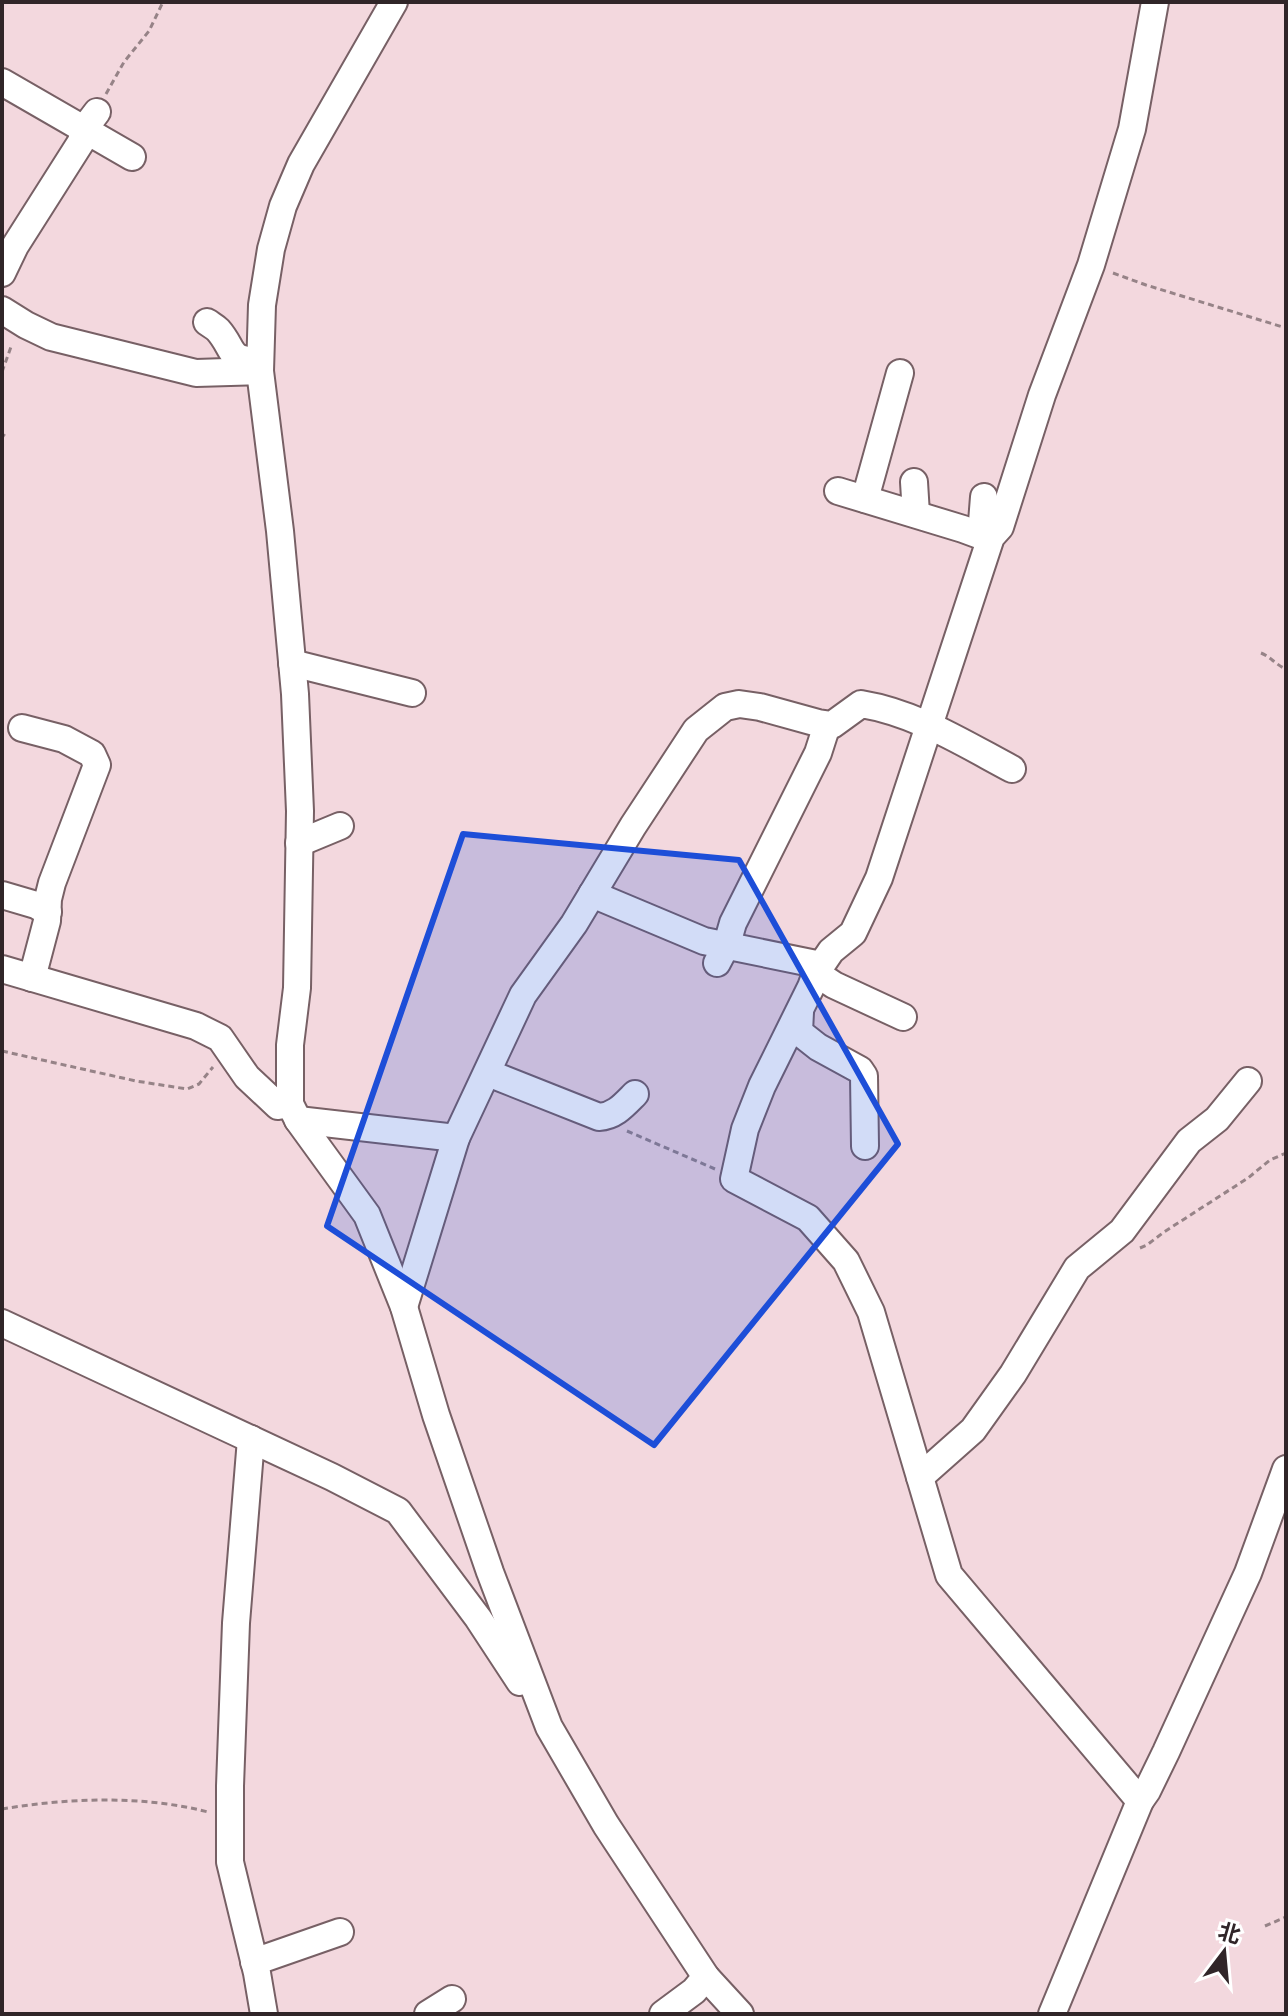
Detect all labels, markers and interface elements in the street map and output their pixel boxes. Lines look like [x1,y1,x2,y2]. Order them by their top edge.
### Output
north arrow [1184,1912,1264,1992]
text: 北 [1215,1915,1244,1951]

